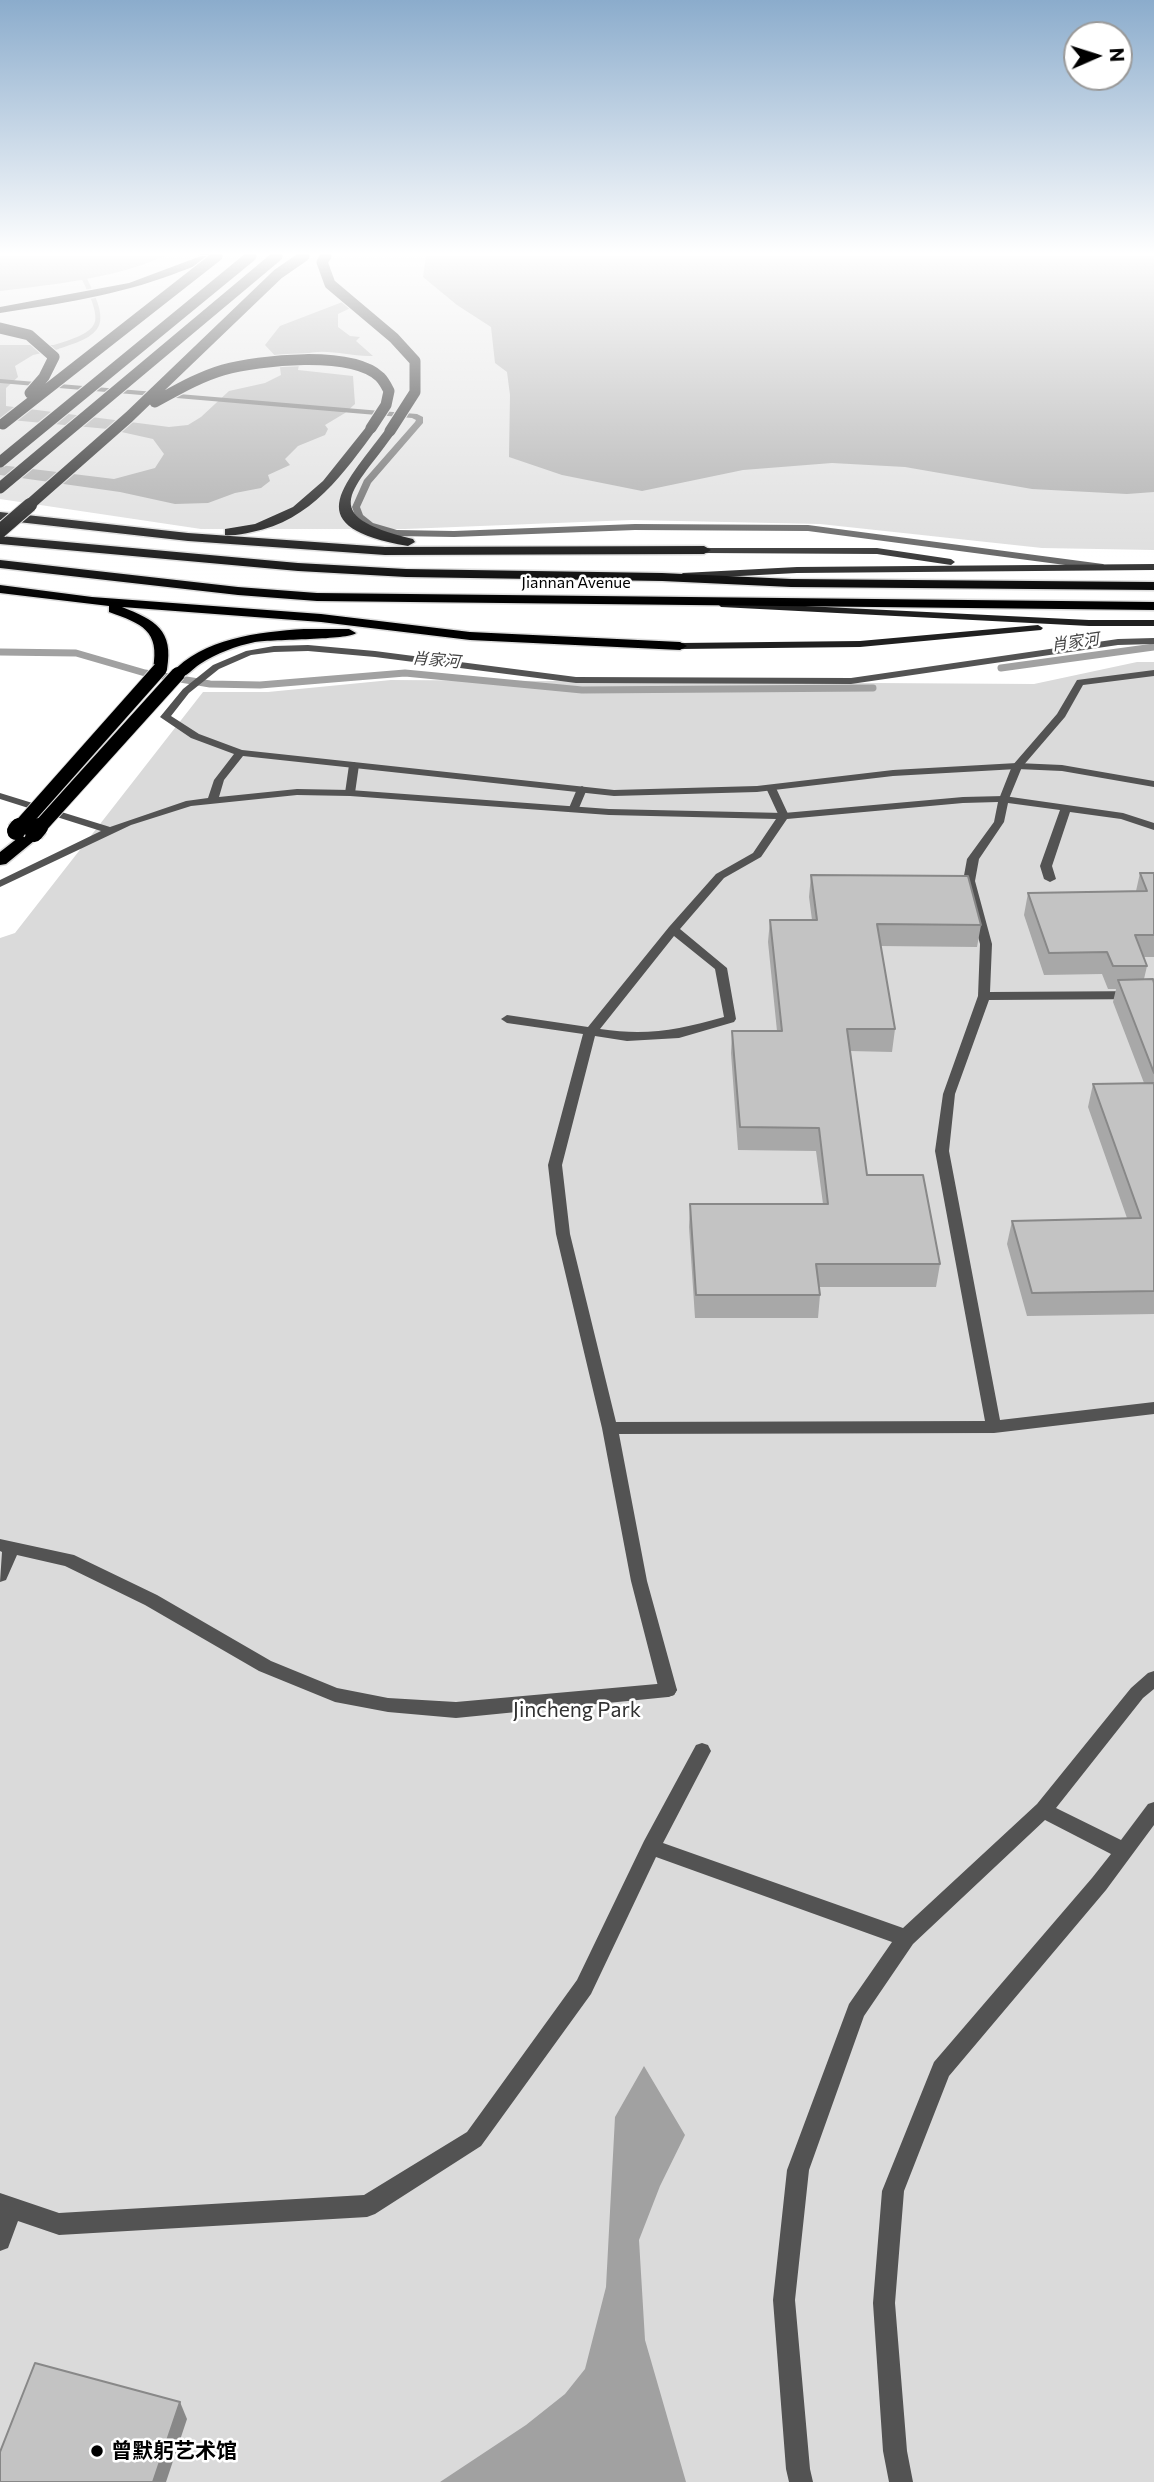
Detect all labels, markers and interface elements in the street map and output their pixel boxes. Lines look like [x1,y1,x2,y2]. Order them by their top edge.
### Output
north arrow [1063,21,1133,91]
text: N [1106,47,1129,63]
street label: Jiannan Avenue [521,573,631,593]
water label: 肖家河 [1050,629,1100,655]
water label: 肖家河 [411,648,461,672]
park label: Jincheng Park [513,1697,641,1723]
place label: 曾默躬艺术馆 [111,2438,237,2464]
marker: 曾默躬艺术馆 [89,2443,105,2459]

